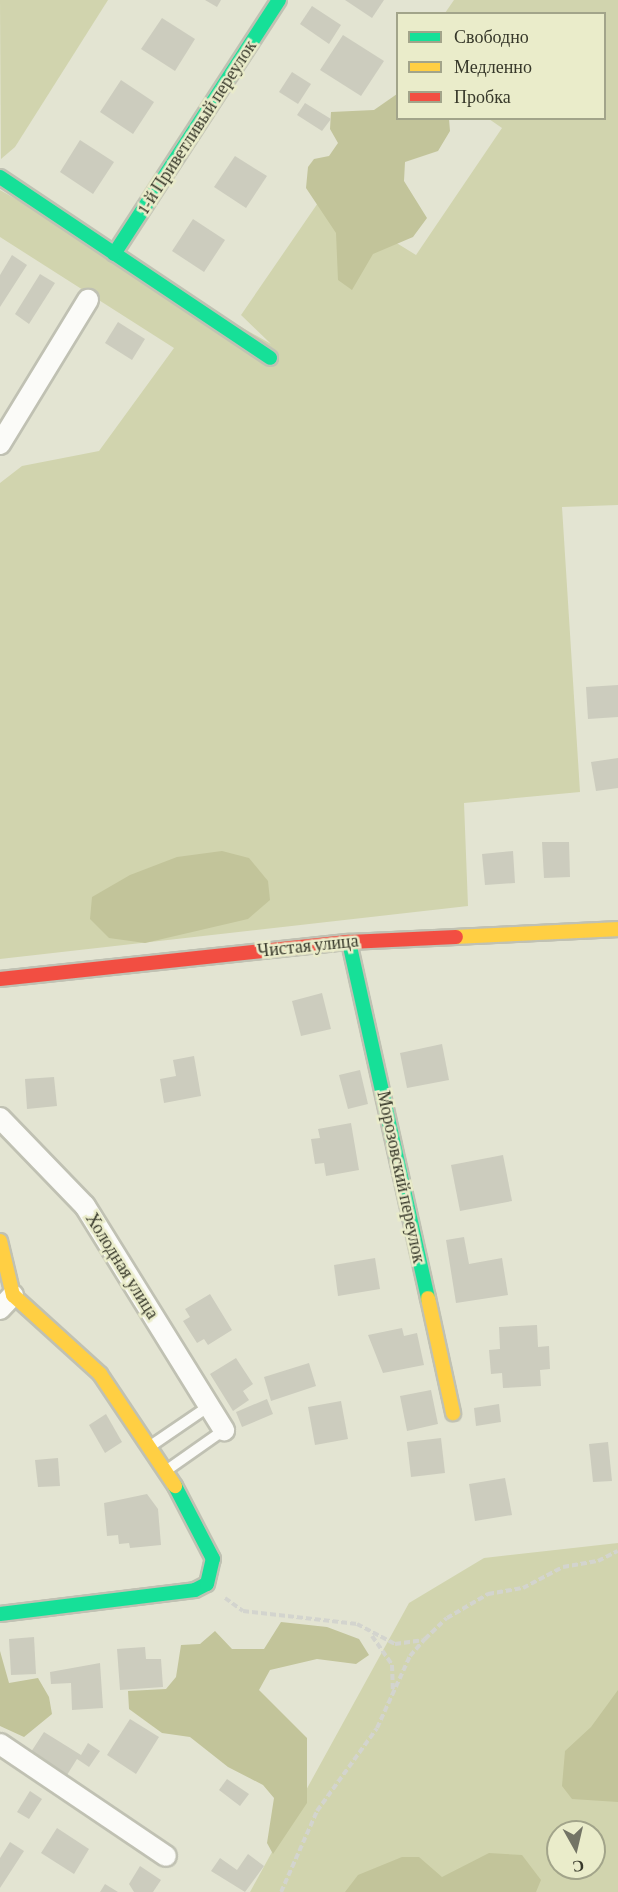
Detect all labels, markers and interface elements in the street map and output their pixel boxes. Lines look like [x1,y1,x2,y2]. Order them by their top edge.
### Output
legend [396,12,606,120]
text: Свободно [454,27,529,47]
street label: 1-й Приветливый переулок [133,36,261,218]
text: Медленно [454,57,532,77]
text: Пробка [454,87,511,107]
street label: Чистая улица [256,930,360,962]
street label: Морозовский переулок [372,1089,430,1265]
street label: Холодная улица [81,1209,163,1323]
north arrow [546,1820,606,1880]
text: С [571,1857,585,1876]

